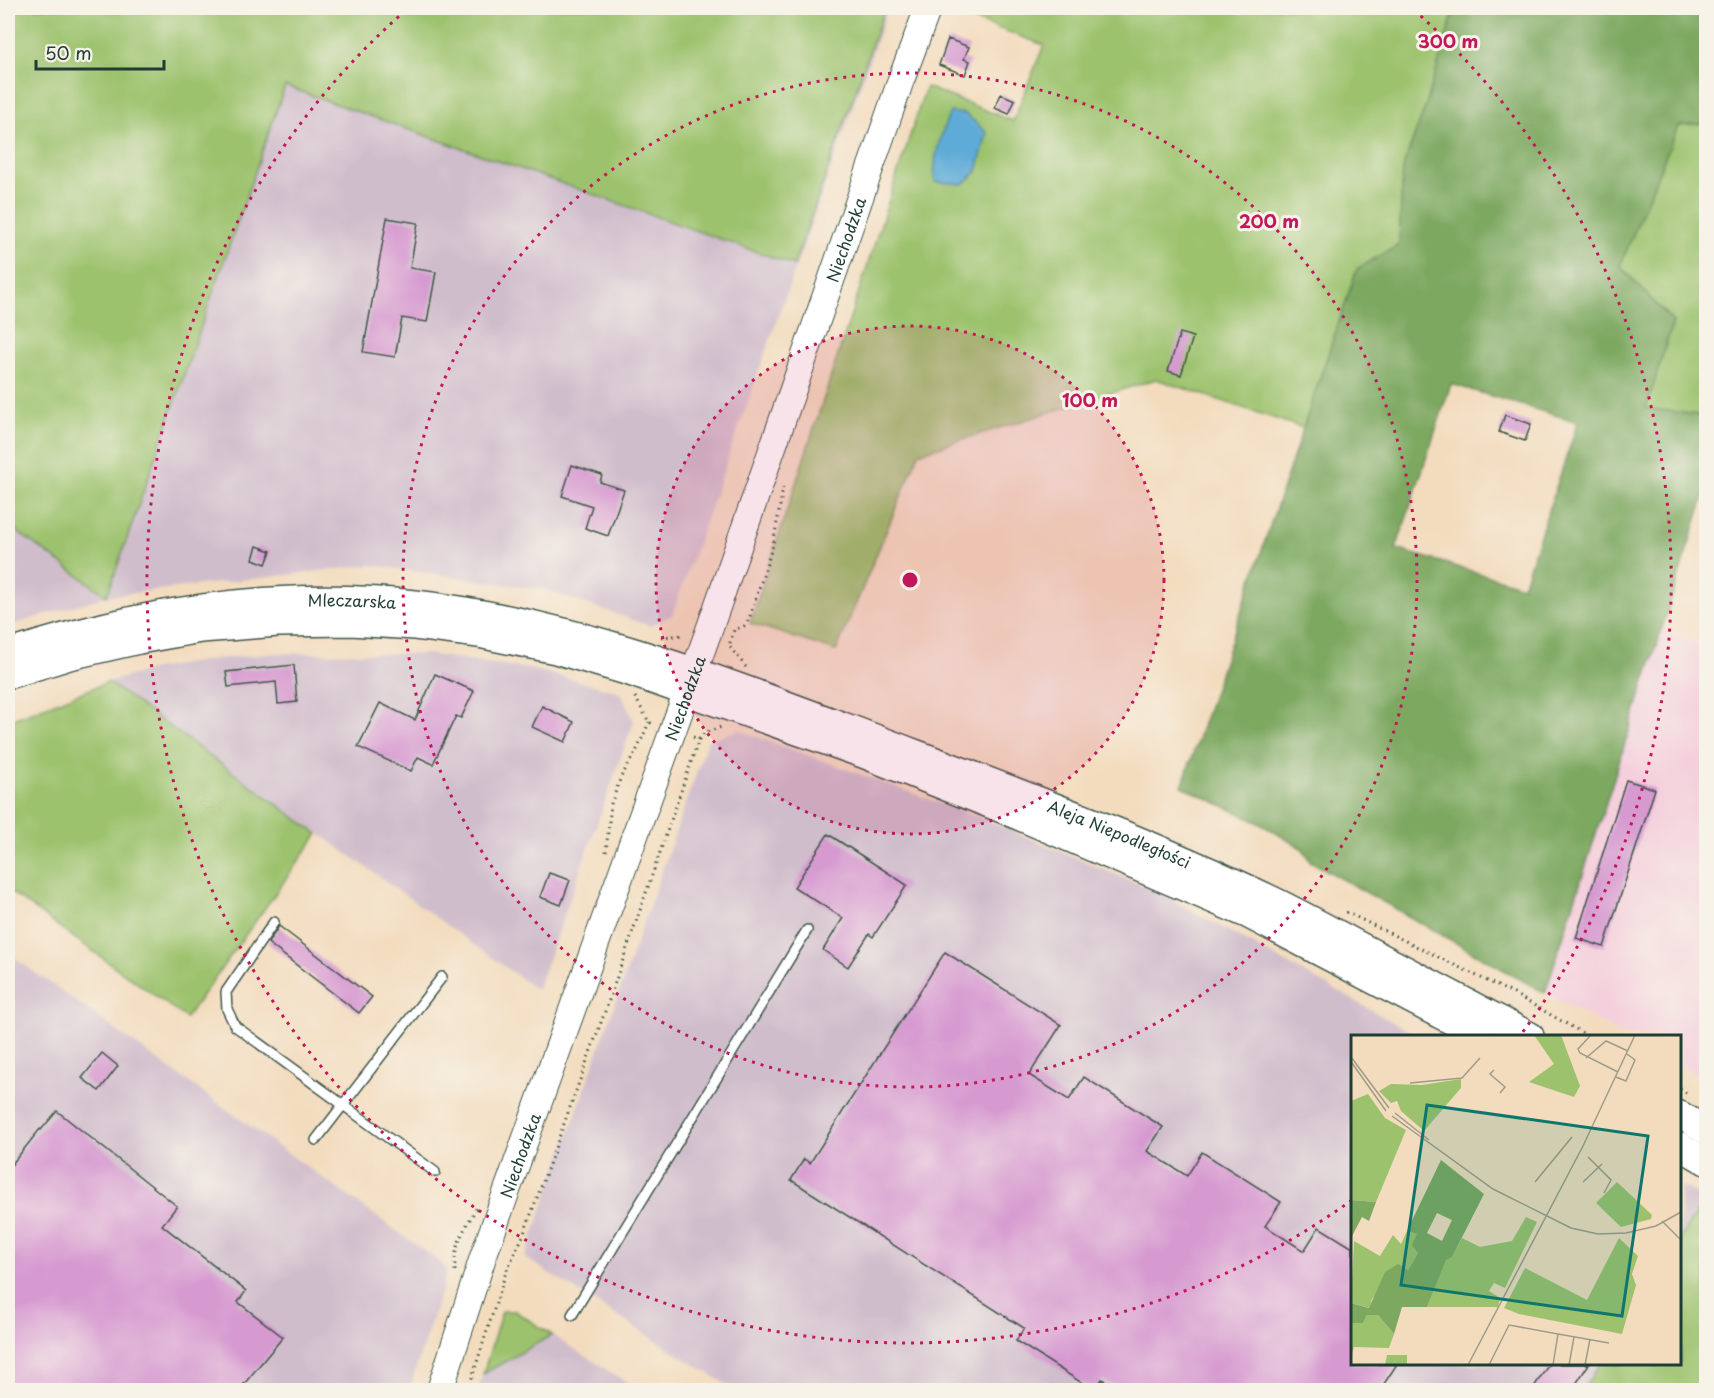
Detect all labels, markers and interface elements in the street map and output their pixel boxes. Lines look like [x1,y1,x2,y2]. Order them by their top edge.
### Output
text: 300 m [1418,27,1478,54]
scale bar [36,33,164,71]
text: 50 m [45,39,92,66]
street label: Niechodzka [819,194,871,285]
text: 200 m [1239,207,1299,234]
text: 100 m [1062,386,1118,413]
centre of rings [900,570,920,590]
street label: Mleczarska [307,587,397,614]
street label: Niechodzka [658,652,711,744]
street label: Aleja Niepodległości [1044,793,1195,874]
inset map [1351,1035,1681,1365]
street label: Niechodzka [493,1109,546,1201]

